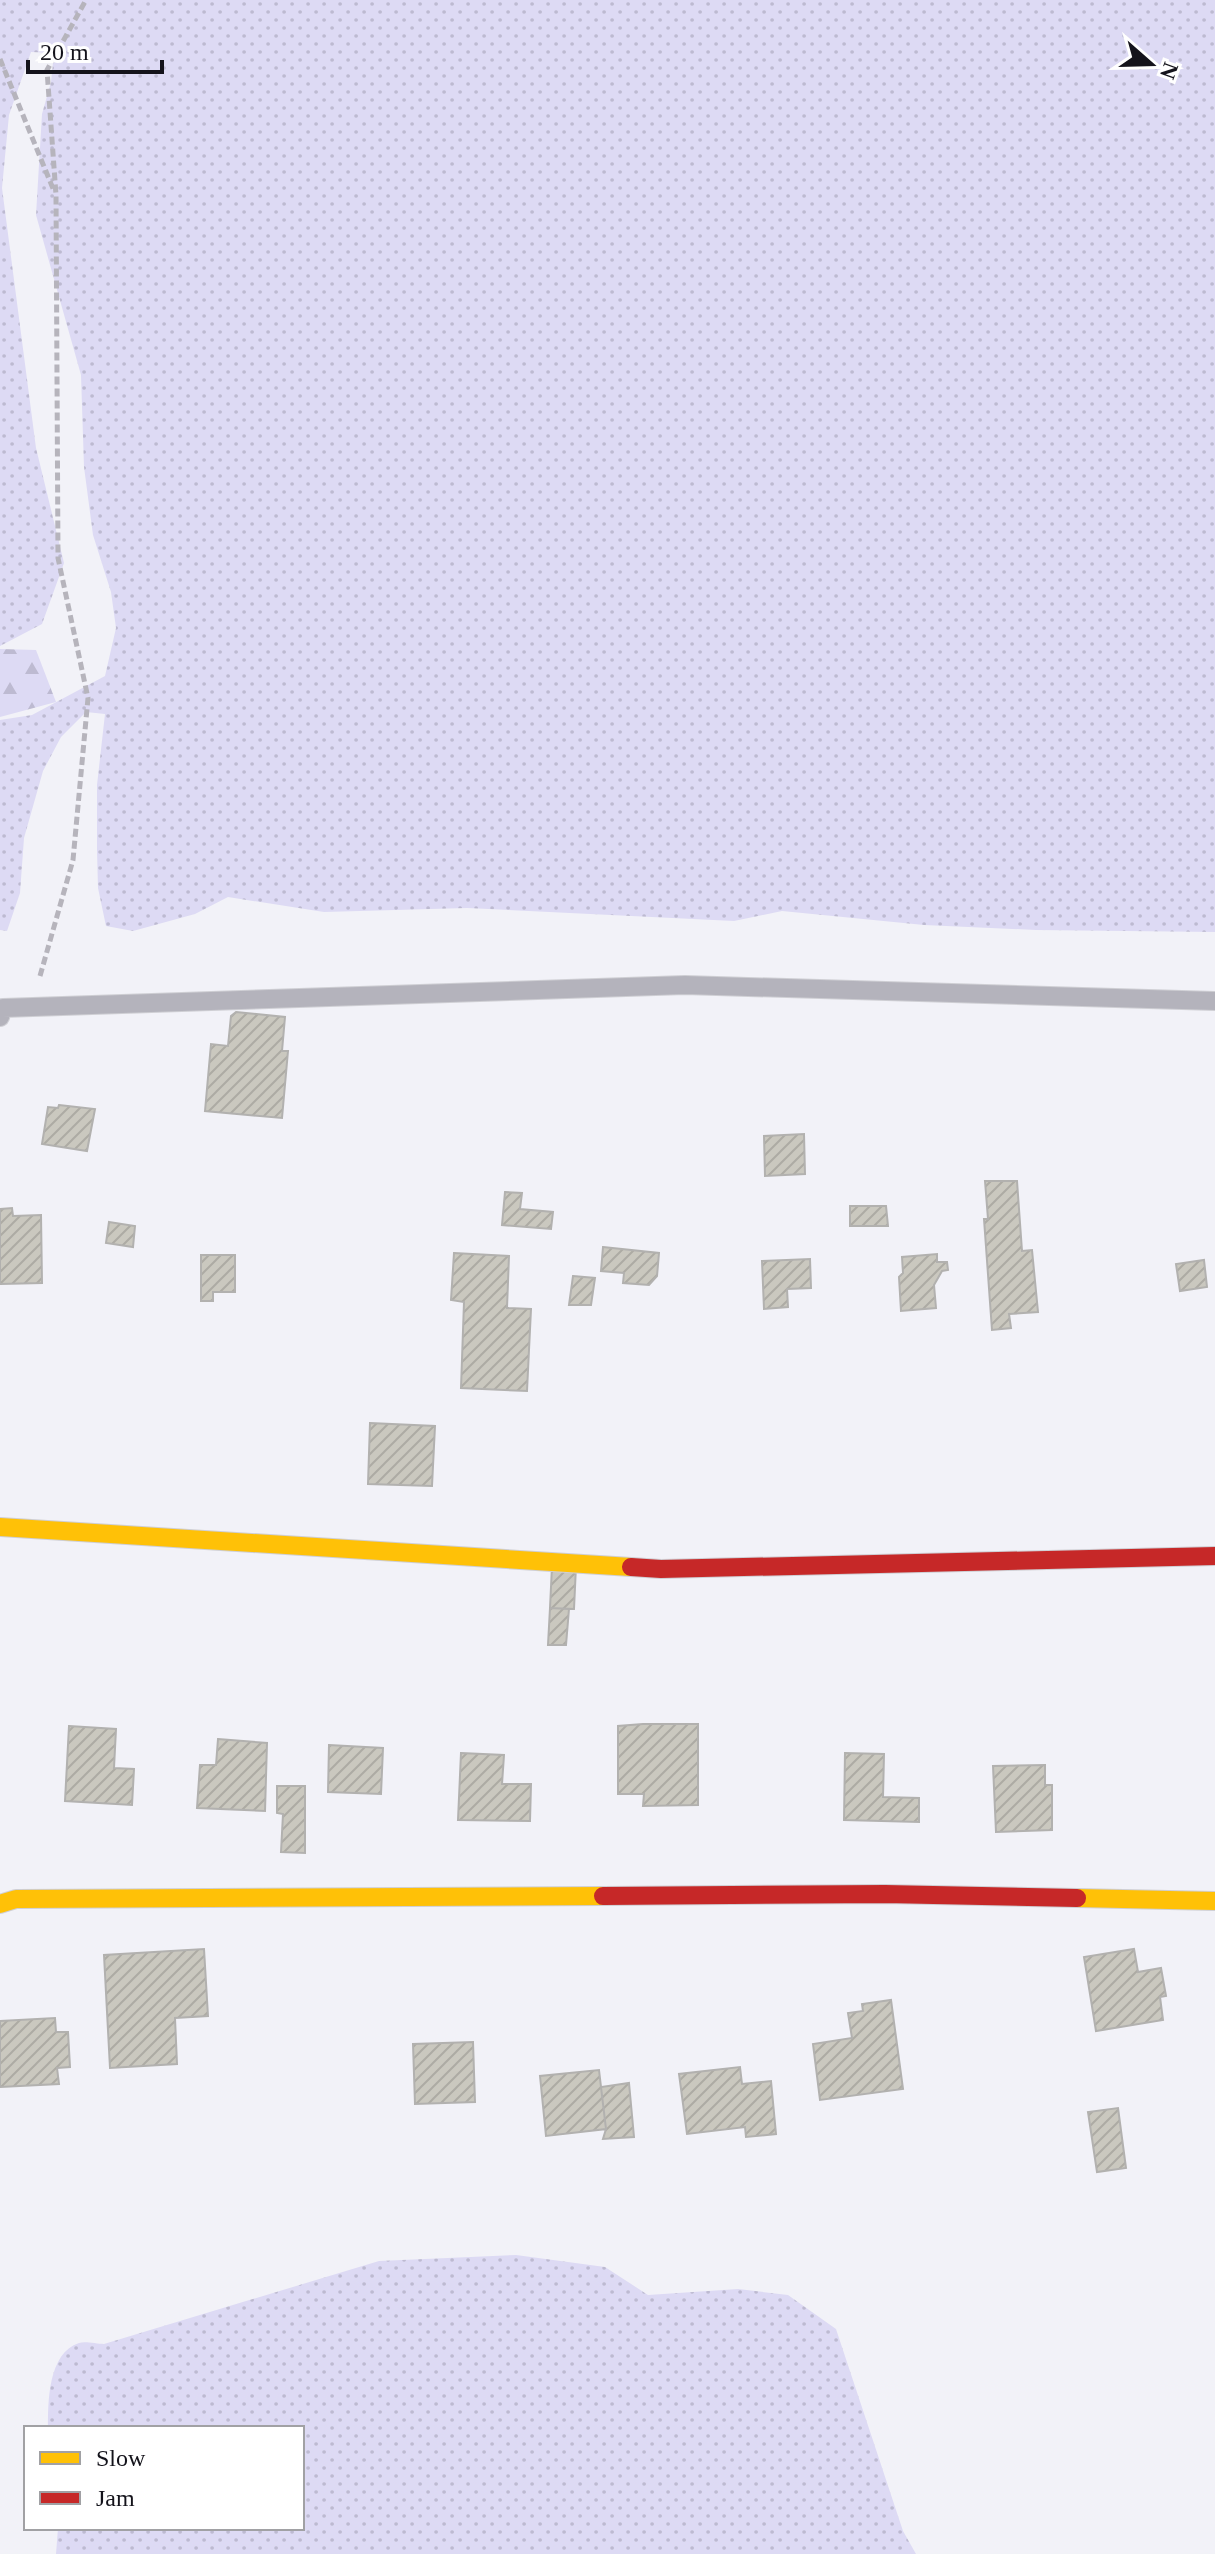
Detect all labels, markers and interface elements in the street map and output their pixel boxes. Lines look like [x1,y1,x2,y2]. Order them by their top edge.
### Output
scale bar [28,24,162,74]
north arrow [1111,24,1191,104]
text: 20 m [40,39,89,65]
text: N [1155,59,1184,83]
legend [24,2426,304,2530]
text: Slow [96,2445,146,2471]
text: Jam [96,2485,135,2511]

